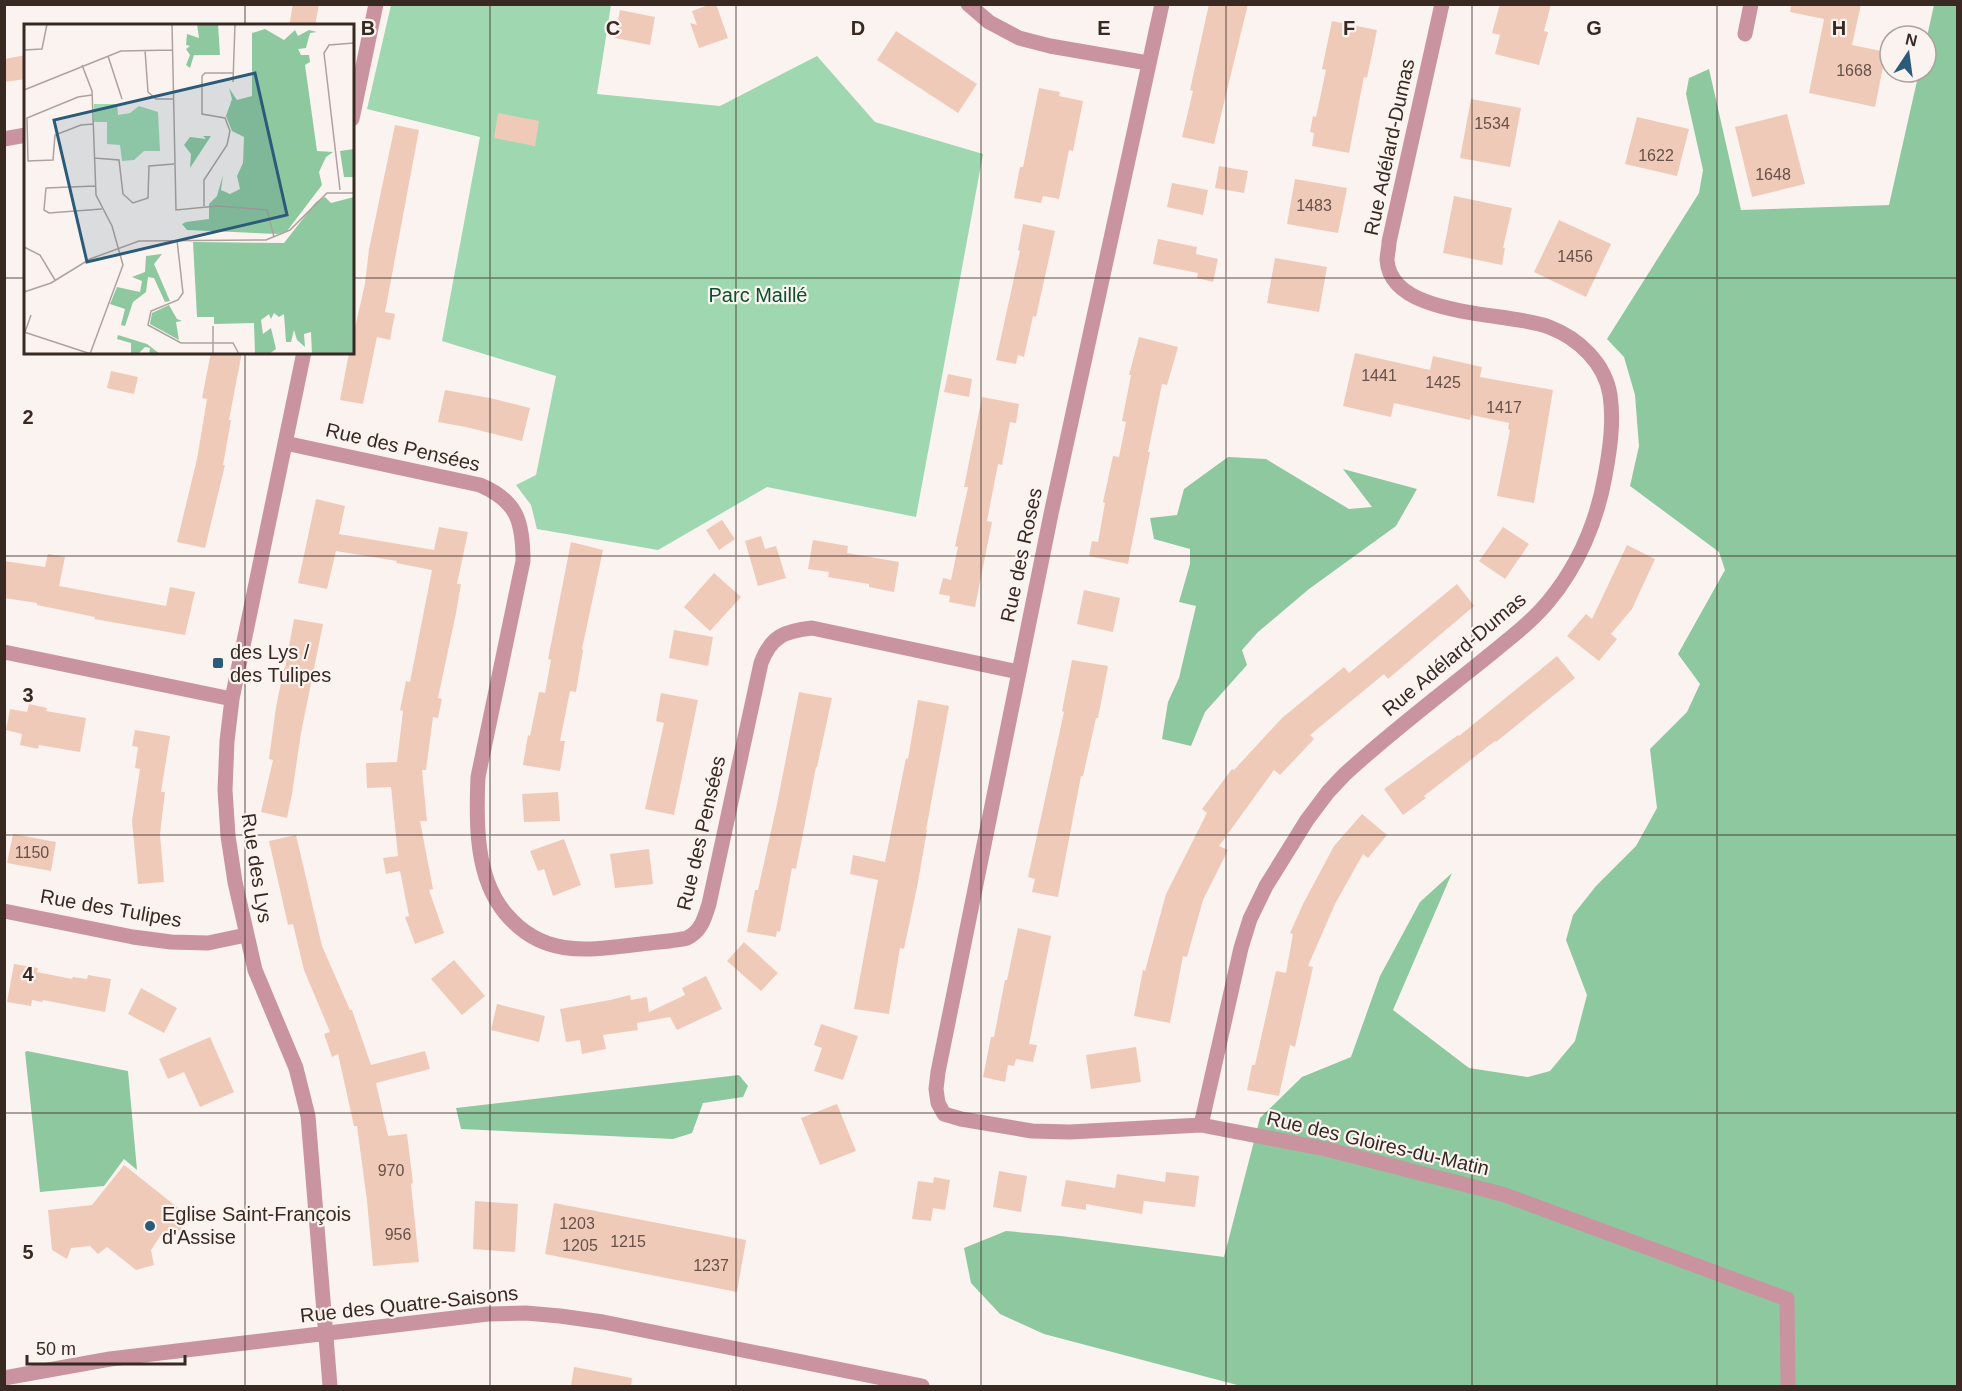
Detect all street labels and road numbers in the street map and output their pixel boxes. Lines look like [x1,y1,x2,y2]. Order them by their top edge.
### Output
street label: Rue Adélard-Dumas [1360,57,1418,237]
street label: Rue des Pensées [324,419,482,475]
street label: Rue des Roses [996,486,1046,624]
street label: Rue Adélard-Dumas [1378,588,1530,720]
street label: Rue des Pensées [673,754,729,912]
street label: Rue des Lys [237,812,277,924]
street label: Rue des Tulipes [38,885,184,931]
street label: Rue des Gloires-du-Matin [1265,1107,1491,1179]
street label: Rue des Quatre-Saisons [299,1282,519,1326]

